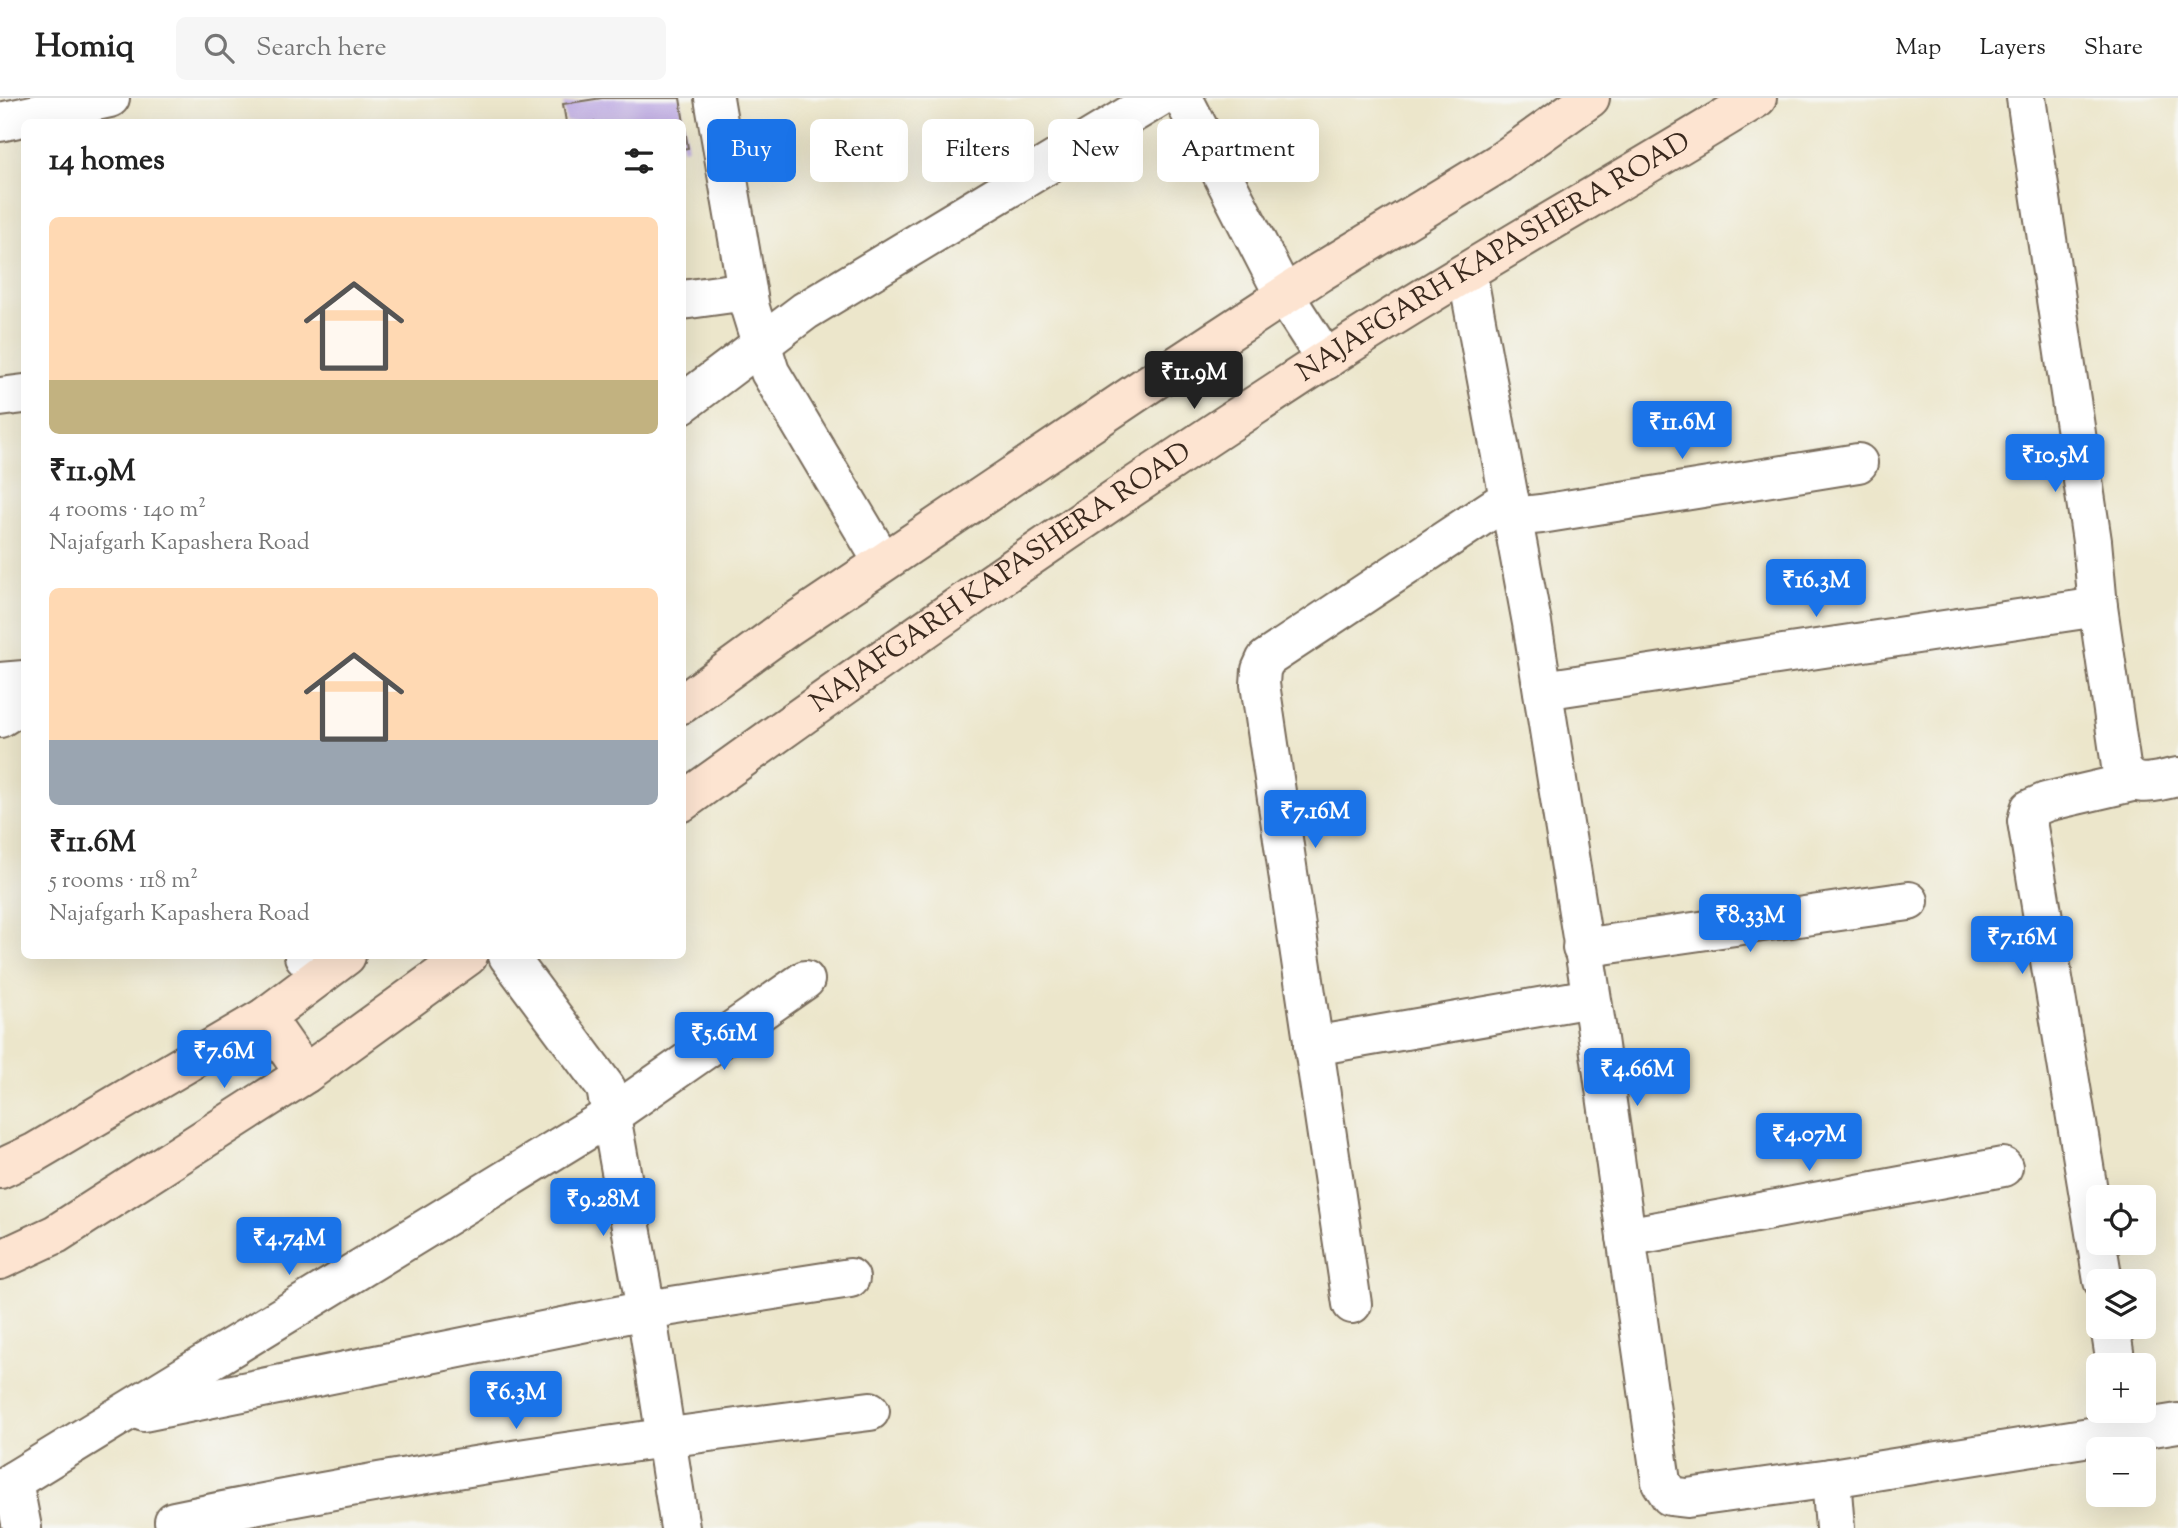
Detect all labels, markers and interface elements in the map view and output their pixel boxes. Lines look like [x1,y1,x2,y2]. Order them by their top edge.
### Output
search box [176,17,666,80]
text: Homiq [35,24,134,72]
icon: search [200,29,238,67]
text: Search here [256,30,387,67]
text: Map [1895,31,1941,65]
text: Layers [1979,31,2046,65]
text: Share [2084,31,2143,65]
chip: Buy [707,119,796,182]
chip: Rent [810,119,908,182]
chip: Filters [922,119,1034,182]
chip: New [1048,119,1143,182]
chip: Apartment [1157,119,1319,182]
street label: NAJAFGARH KAPASHERA ROAD [1289,123,1699,393]
text: 14 homes [49,140,165,183]
icon: filters [620,142,658,180]
icon: home [291,263,417,389]
pin: ₹11.9M [1137,352,1251,411]
text: ₹11.9M [1161,357,1227,390]
pin: ₹11.6M [1625,402,1739,461]
text: ₹11.6M [1649,407,1715,440]
street label: NAJAFGARH KAPASHERA ROAD [803,433,1200,723]
pin: ₹10.5M [1998,434,2112,494]
text: ₹10.5M [2021,440,2089,473]
text: ₹11.9M [49,451,136,494]
text: 4 rooms · 140 m² [49,494,206,527]
text: Najafgarh Kapashera Road [49,527,310,560]
pin: ₹16.3M [1759,560,1873,619]
text: ₹16.3M [1782,565,1850,598]
icon: home [291,634,417,760]
pin: ₹7.16M [1258,790,1372,850]
text: ₹7.16M [1280,796,1350,829]
text: ₹11.6M [49,822,136,865]
text: 5 rooms · 118 m² [49,865,198,898]
pin: ₹8.33M [1693,894,1807,954]
text: Najafgarh Kapashera Road [49,898,310,931]
text: ₹8.33M [1715,900,1785,933]
pin: ₹7.16M [1965,916,2079,976]
text: ₹7.16M [1987,922,2057,955]
pin: ₹5.61M [667,1012,781,1072]
text: ₹5.61M [691,1018,757,1051]
pin: ₹7.6M [175,1030,273,1090]
text: ₹7.6M [193,1036,255,1069]
pin: ₹4.66M [1580,1048,1694,1108]
text: ₹4.66M [1600,1054,1674,1087]
pin: ₹4.07M [1752,1114,1866,1173]
text: ₹4.07M [1772,1119,1846,1152]
pin: ₹9.28M [546,1178,660,1238]
text: ₹9.28M [566,1184,640,1217]
map controls [2086,1185,2156,1507]
button: locate [2086,1185,2156,1255]
pin: ₹4.74M [232,1218,346,1277]
text: ₹4.74M [252,1223,326,1256]
button: layers [2086,1269,2156,1339]
button: + [2086,1353,2156,1423]
pin: ₹6.3M [467,1372,565,1431]
text: ₹6.3M [486,1377,546,1410]
button: − [2086,1437,2156,1507]

